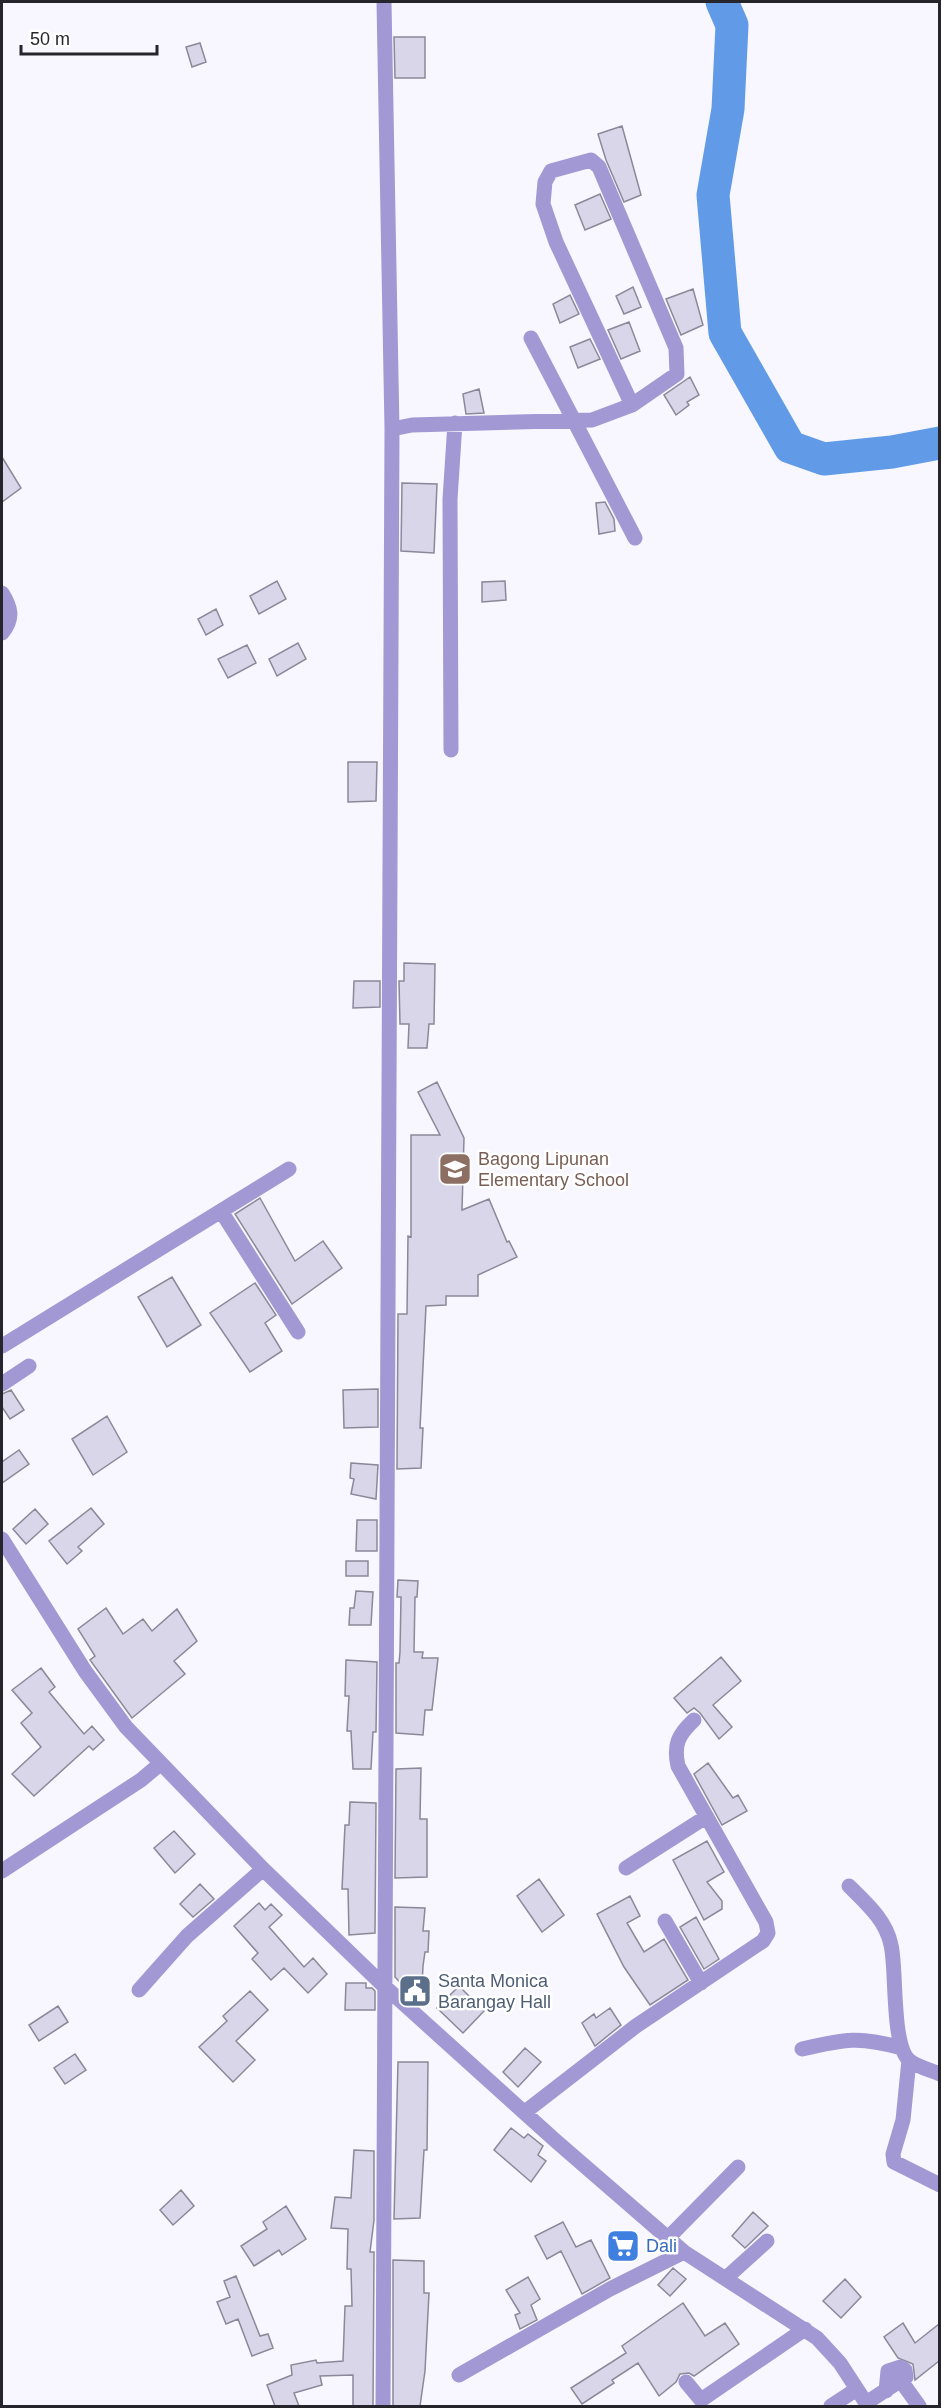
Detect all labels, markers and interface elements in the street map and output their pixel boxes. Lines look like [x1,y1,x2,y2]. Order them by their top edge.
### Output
scale bar [21,18,158,56]
text: 50 m [30,29,70,49]
place label: Bagong Lipunan Elementary School [478,1149,629,1190]
school or university icon: Bagong Lipunan Elementary School [437,1151,473,1187]
place label: Santa Monica Barangay Hall [438,1971,551,2012]
public building icon: Santa Monica Barangay Hall [397,1973,433,2009]
supermarket icon: Dali [605,2228,641,2264]
place label: Dali [646,2236,677,2256]

